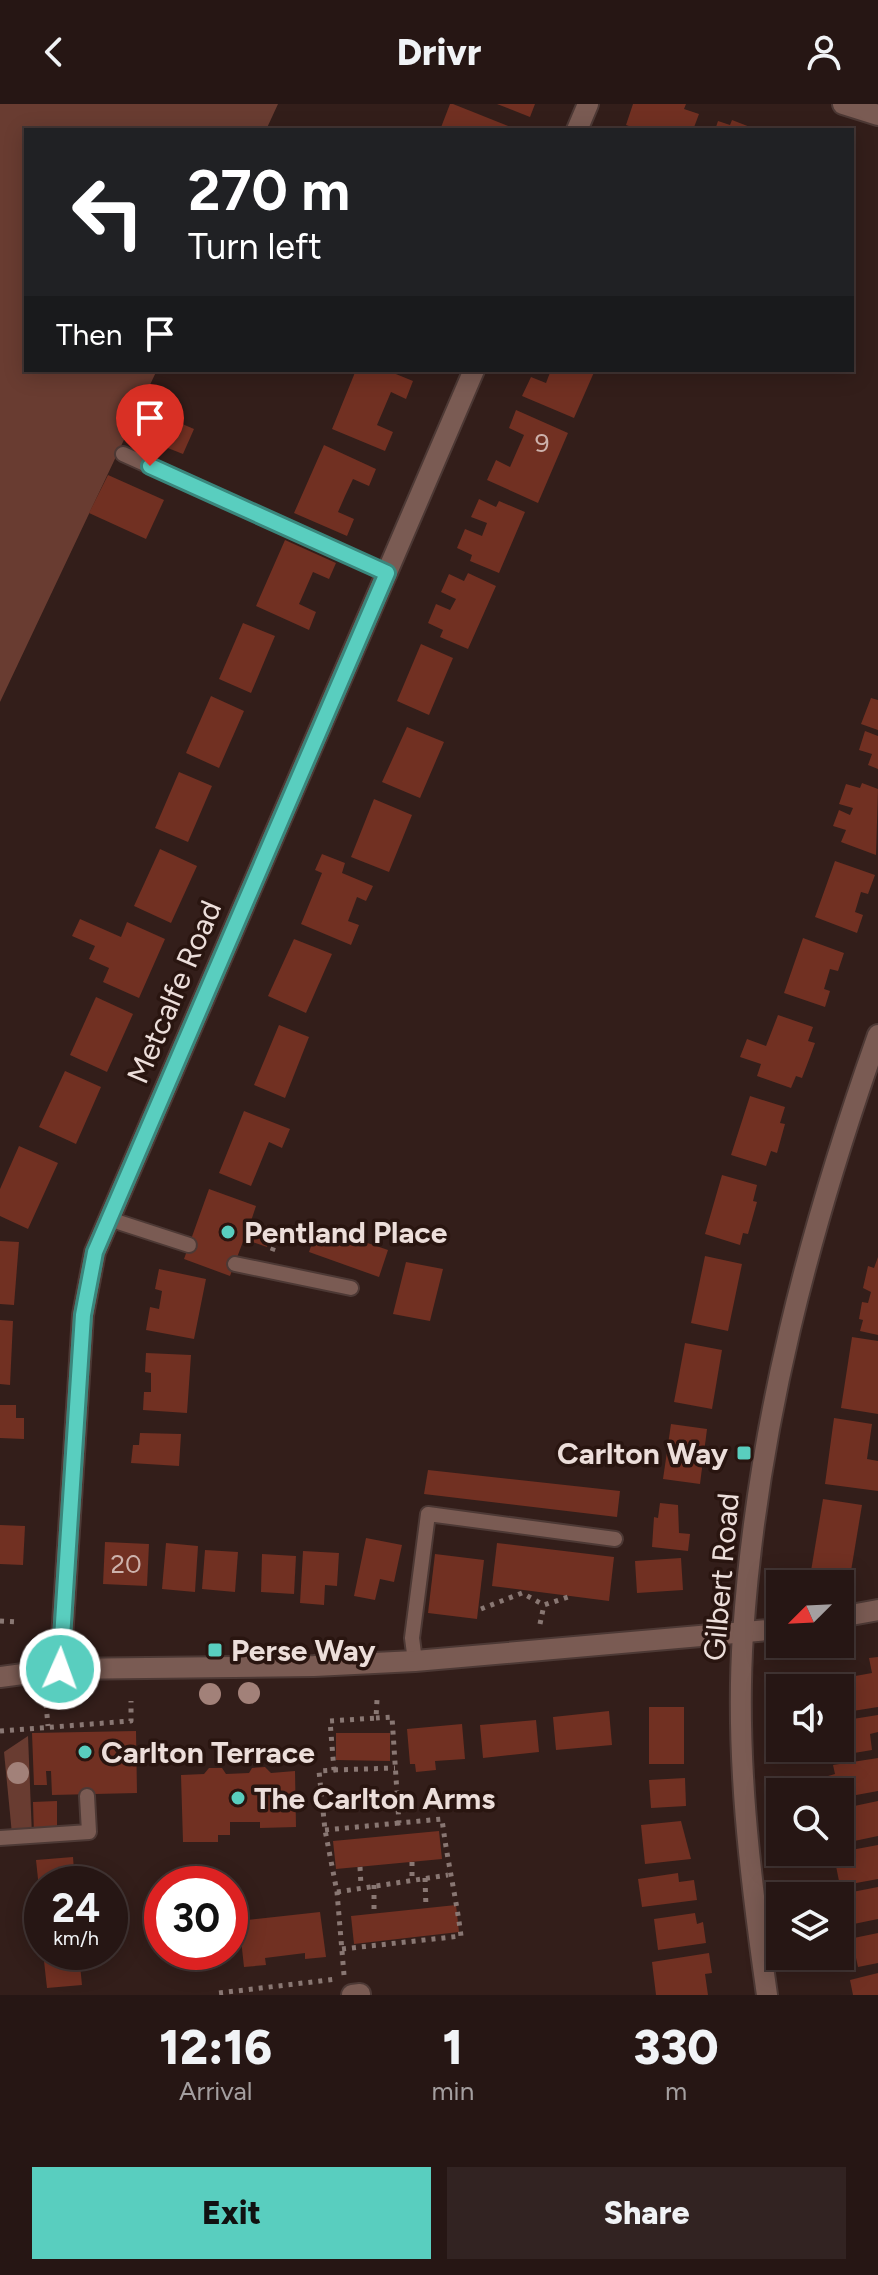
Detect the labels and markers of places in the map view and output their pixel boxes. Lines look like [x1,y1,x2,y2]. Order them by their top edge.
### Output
pin [116,384,184,466]
place label: Pentland Place [244,1214,448,1251]
marker: Pentland Place [219,1223,237,1241]
place label: Carlton Way [557,1435,729,1472]
marker: Carlton Way [735,1444,753,1462]
place label: Perse Way [231,1632,376,1669]
marker: Perse Way [206,1641,224,1659]
place label: Carlton Terrace [101,1734,315,1771]
marker: Carlton Terrace [76,1743,94,1761]
place label: The Carlton Arms [254,1780,495,1817]
marker: The Carlton Arms [229,1789,247,1807]

